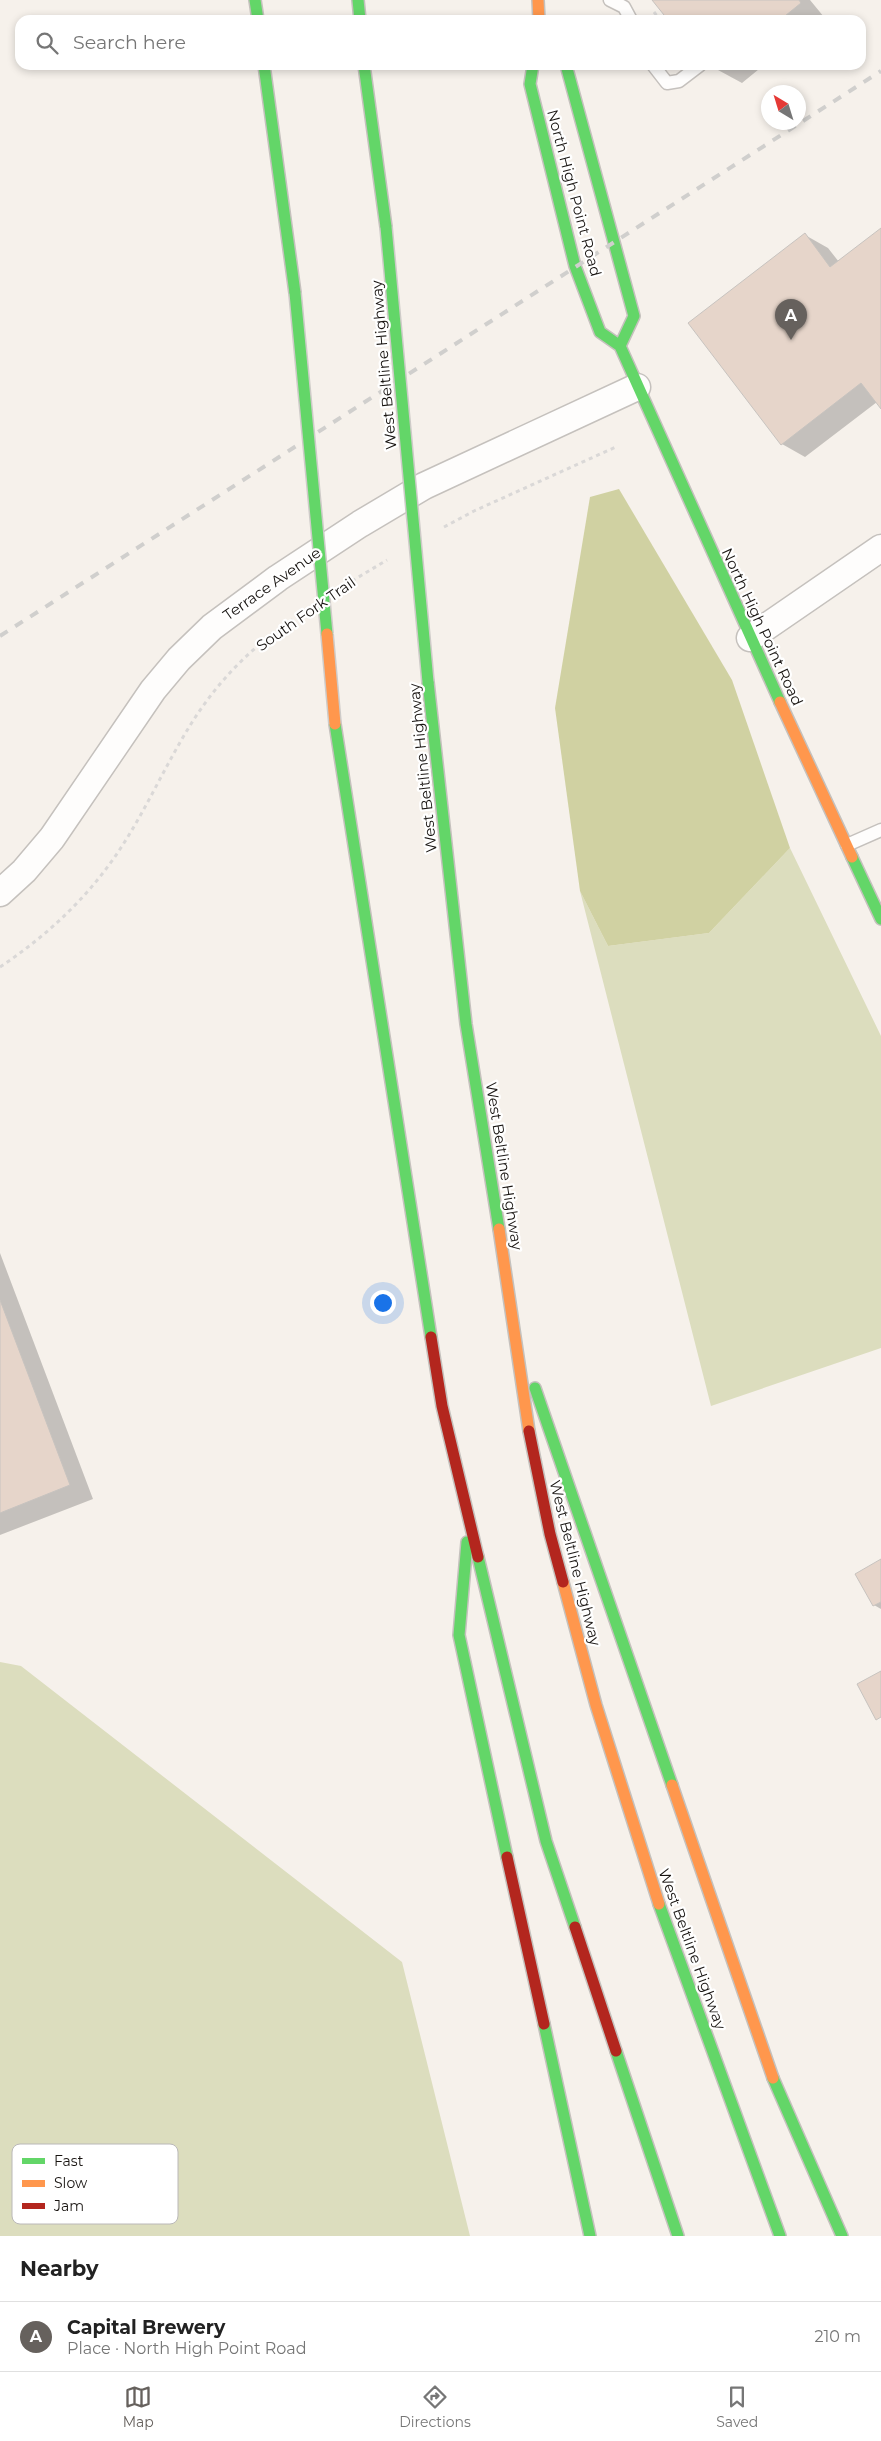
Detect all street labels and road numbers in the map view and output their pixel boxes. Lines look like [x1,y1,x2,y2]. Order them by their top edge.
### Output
street label: North High Point Road [543,107,606,278]
street label: West Beltline Highway [367,279,400,450]
street label: Terrace Avenue [219,543,324,624]
street label: North High Point Road [718,545,807,709]
street label: South Fork Trail [252,572,359,655]
street label: West Beltline Highway [404,682,441,854]
street label: West Beltline Highway [482,1081,527,1252]
street label: West Beltline Highway [546,1478,605,1648]
street label: West Beltline Highway [654,1866,731,2033]

